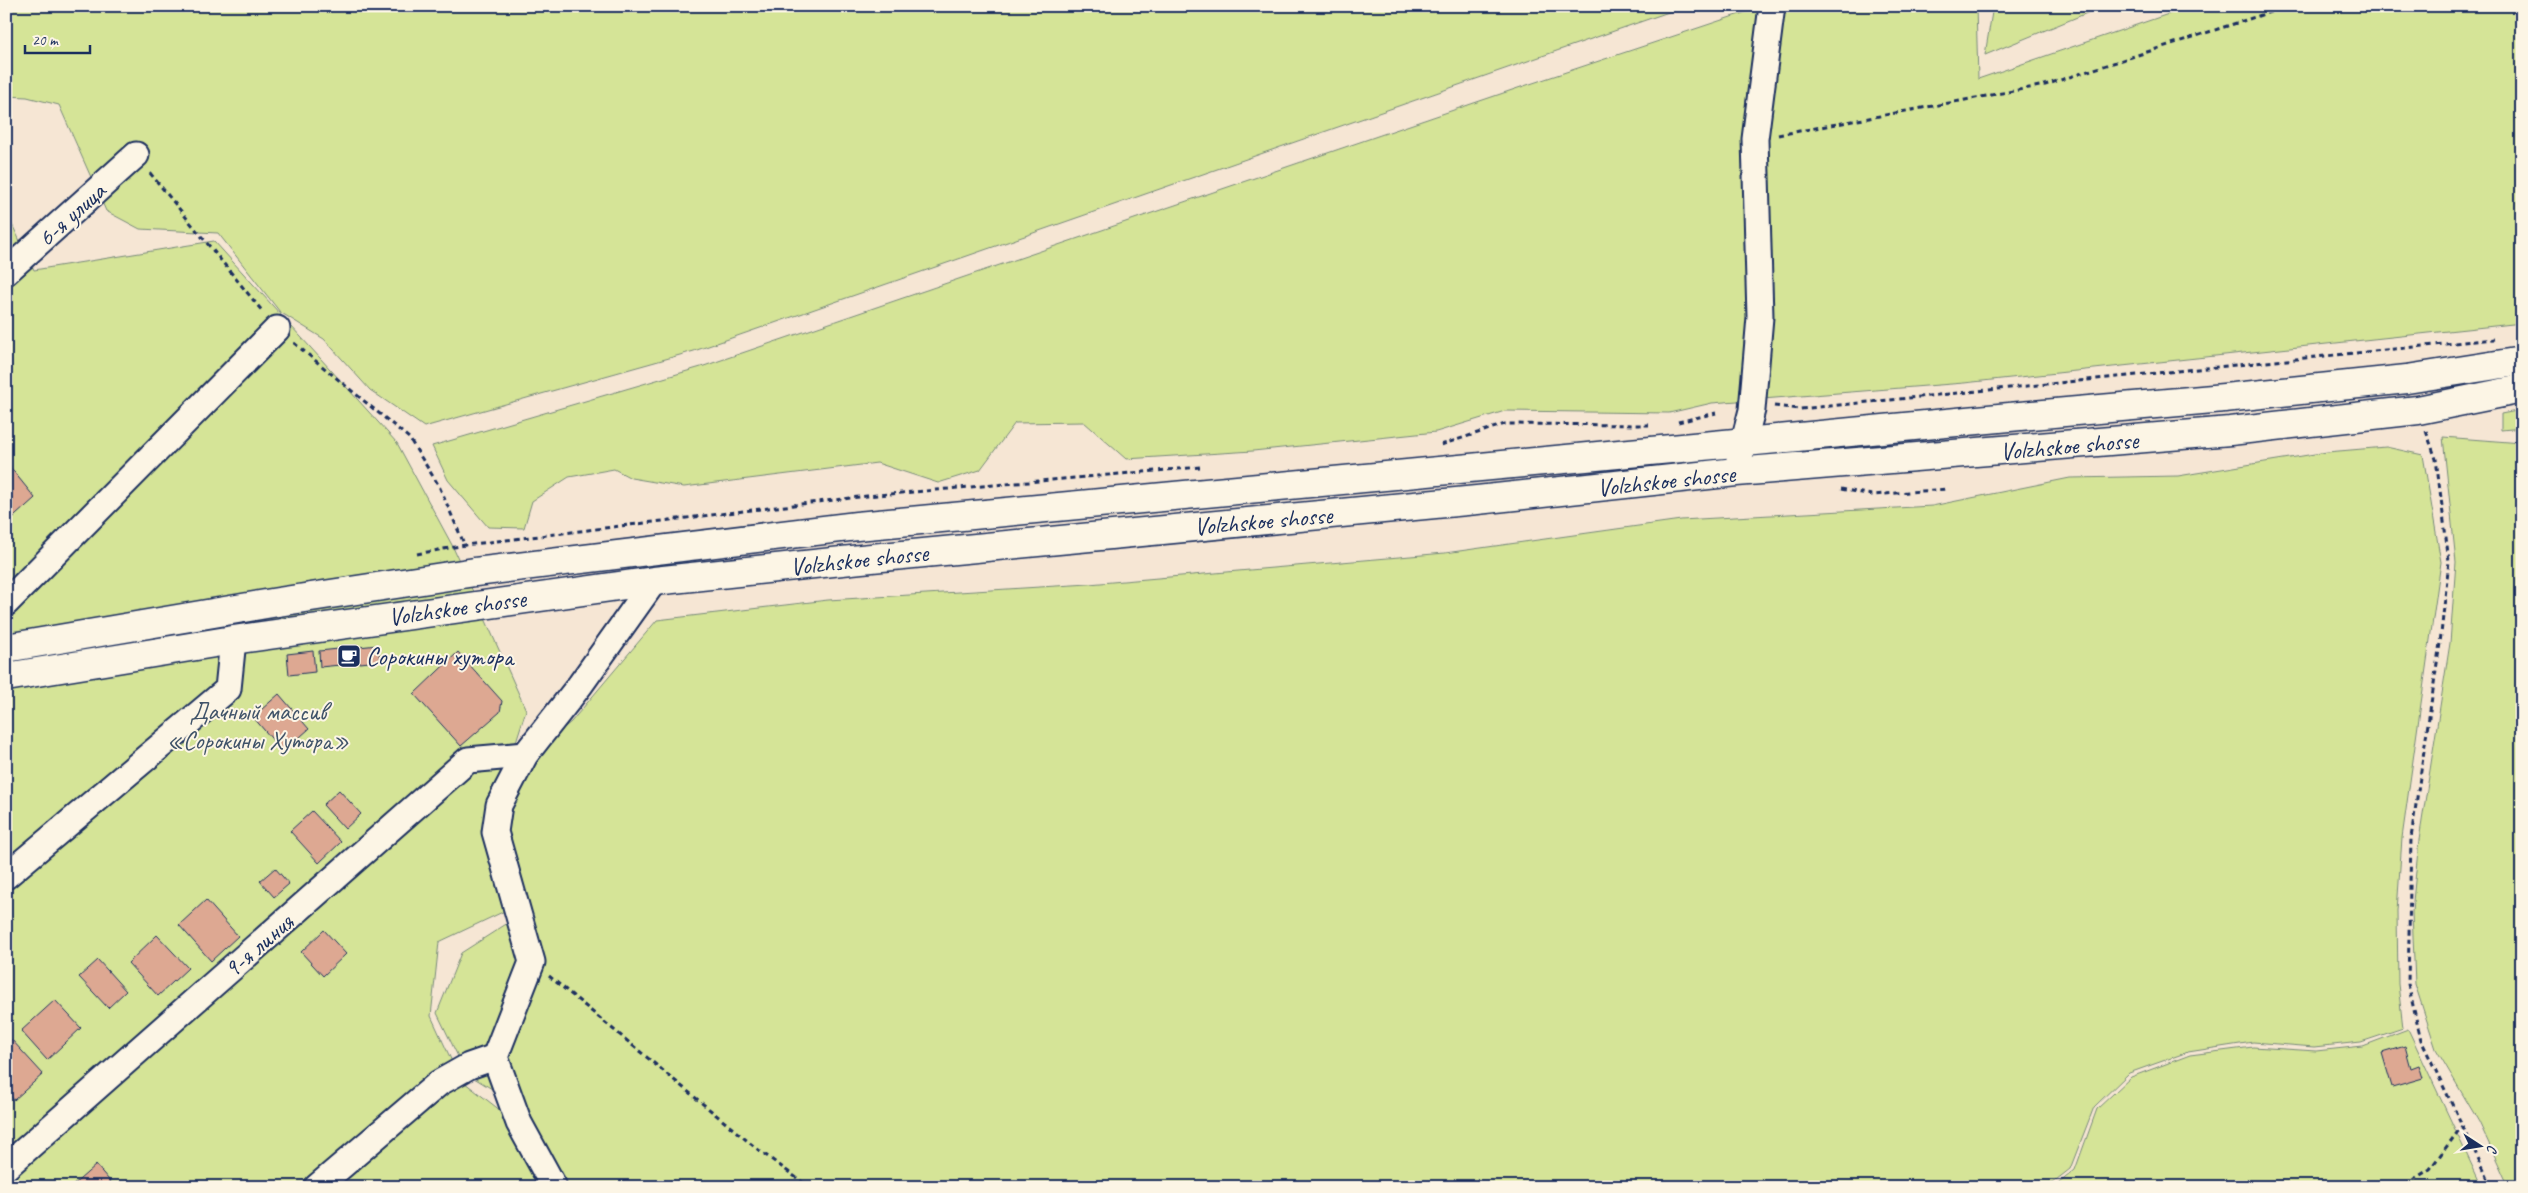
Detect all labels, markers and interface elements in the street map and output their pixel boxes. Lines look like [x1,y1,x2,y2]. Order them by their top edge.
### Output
scale bar [25,22,90,54]
text: 20 m [32,31,59,50]
street label: 6-я улица [31,174,114,254]
street label: Volzhskoe shosse [1999,424,2141,468]
street label: Volzhskoe shosse [1596,458,1739,504]
street label: Volzhskoe shosse [1193,499,1335,543]
street label: Volzhskoe shosse [789,537,932,583]
street label: Volzhskoe shosse [386,582,530,633]
place label: Сорокины хутора [366,641,516,673]
cafe icon: Сорокины хутора [336,643,362,669]
park label: Дачный массив «Сорокины Хутора» [167,696,349,757]
street label: 9-я линия [217,906,301,985]
north arrow [2456,1120,2506,1170]
text: С [2483,1143,2501,1156]

